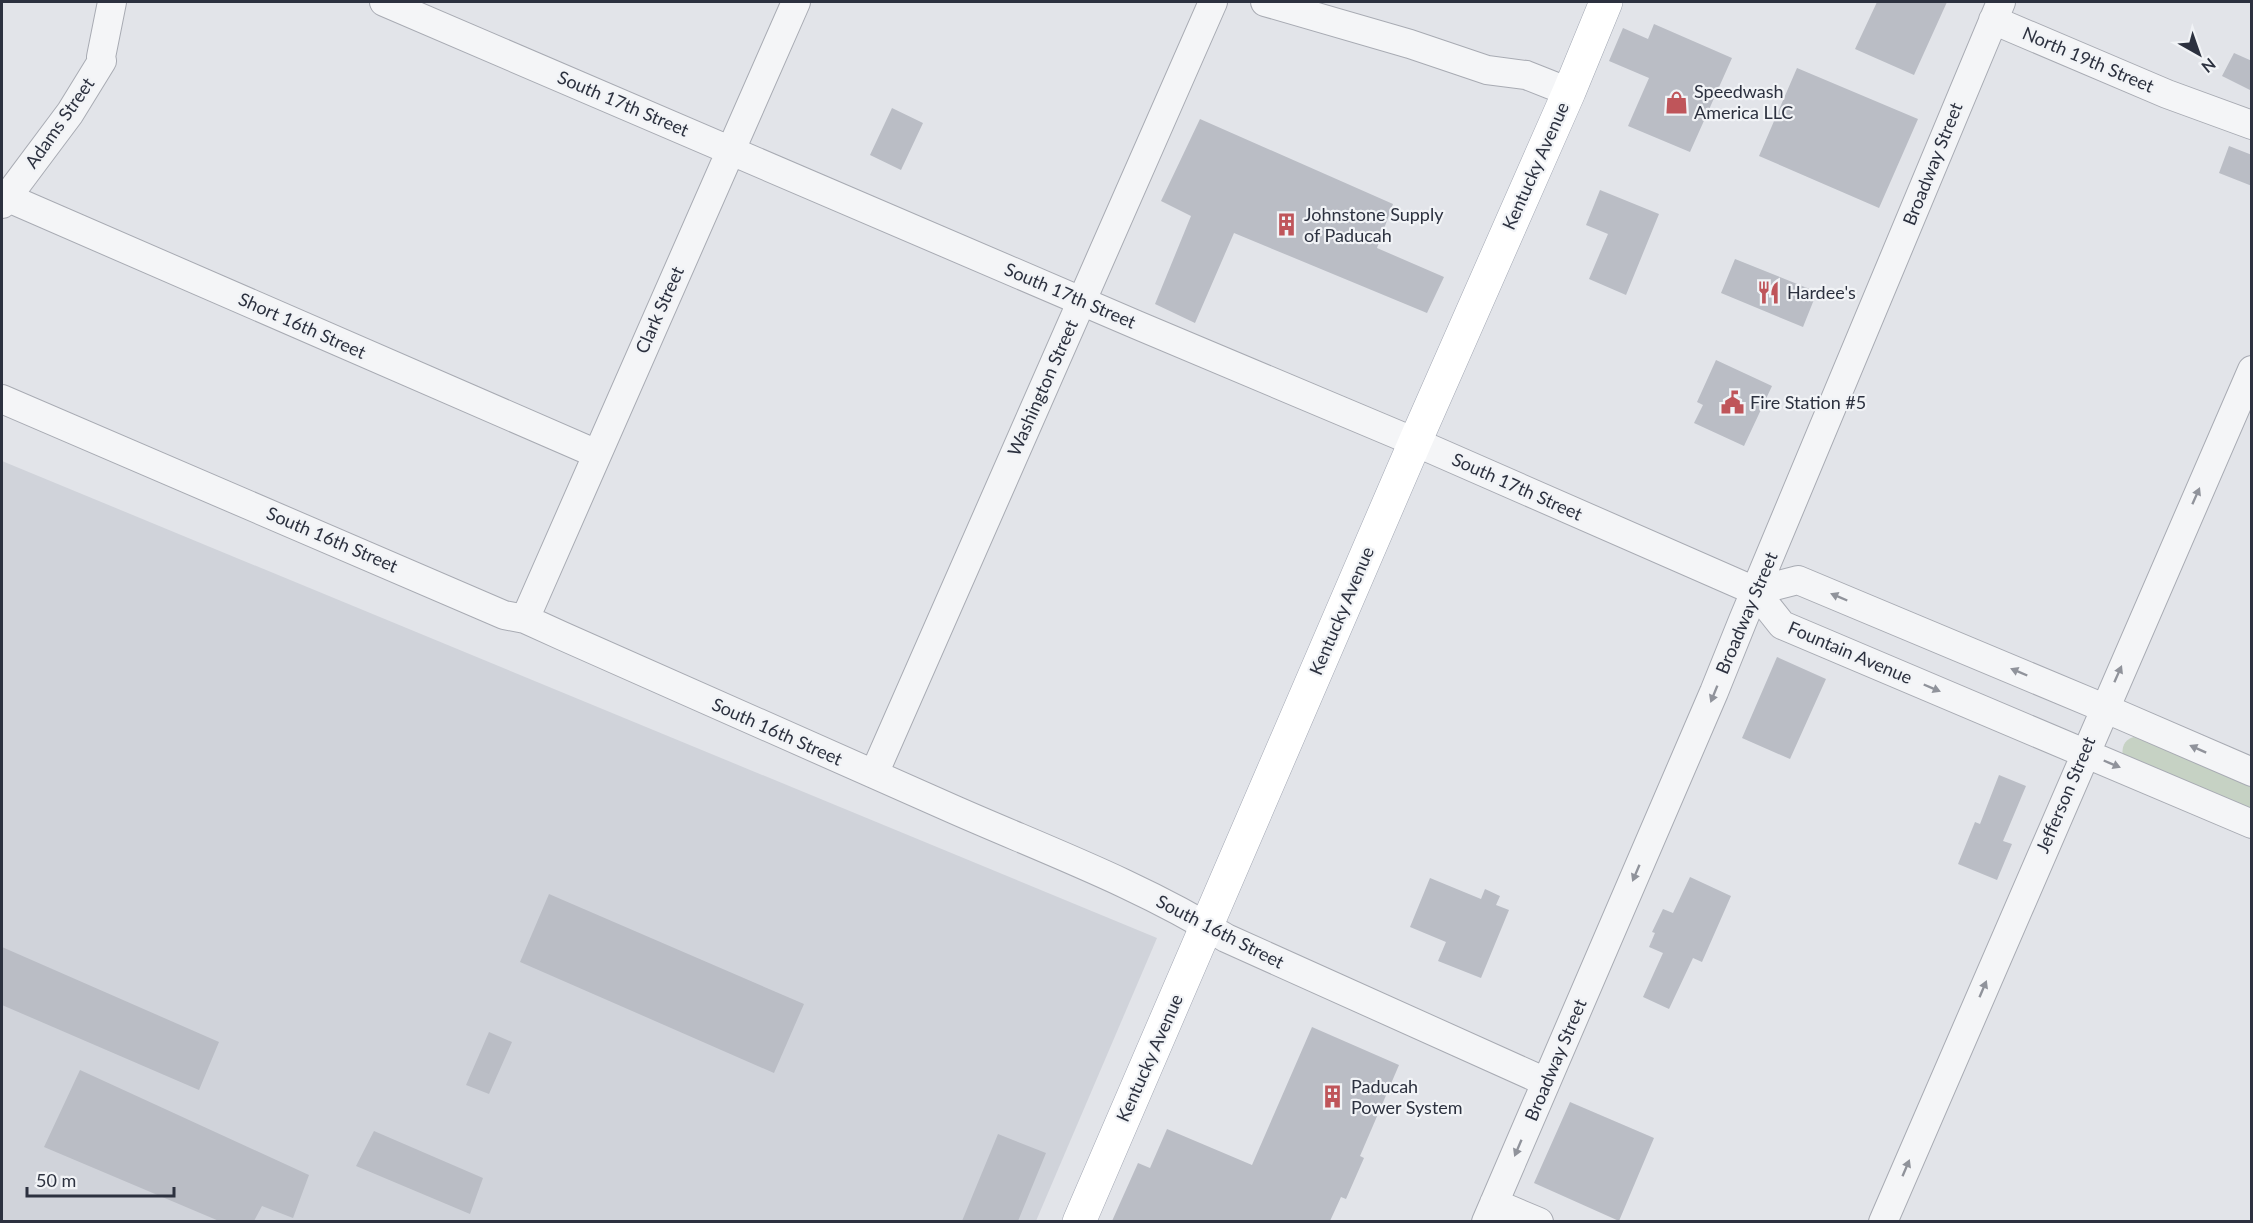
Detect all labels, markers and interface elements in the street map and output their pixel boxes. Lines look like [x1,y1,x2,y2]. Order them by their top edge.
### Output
street label: North 19th Street [2019,21,2158,97]
north arrow [2169,24,2229,84]
text: N [2198,55,2220,77]
street label: South 17th Street [554,66,693,141]
street label: Adams Street [20,72,99,172]
place label: Speedwash America LLC [1694,80,1793,123]
shop icon: Speedwash America LLC [1663,89,1689,115]
street label: Kentucky Avenue [1497,98,1573,233]
street label: Broadway Street [1897,99,1967,228]
place label: Johnstone Supply of Paducah [1304,203,1444,246]
building icon: Johnstone Supply of Paducah [1273,212,1299,238]
street label: South 17th Street [1001,258,1140,333]
street label: Clark Street [630,262,688,357]
restaurant icon: Hardee's [1756,280,1782,306]
place label: Hardee's [1787,281,1856,303]
street label: Short 16th Street [235,287,370,363]
street label: Washington Street [1002,316,1082,459]
public building icon: Fire Station #5 [1719,390,1745,416]
place label: Fire Station #5 [1750,391,1866,413]
street label: South 17th Street [1449,447,1587,525]
one-way arrow [2192,487,2201,504]
street label: South 16th Street [263,502,402,577]
street label: Kentucky Avenue [1304,543,1378,678]
street label: Broadway Street [1710,548,1782,677]
one-way arrow [1829,592,1847,602]
street label: Fountain Avenue [1785,616,1916,688]
one-way arrow [2114,666,2123,683]
one-way arrow [2009,667,2027,677]
one-way arrow [1923,684,1941,693]
one-way arrow [1709,685,1719,703]
street label: South 16th Street [709,692,847,770]
street label: Jefferson Street [2031,733,2100,856]
one-way arrow [2188,744,2206,754]
one-way arrow [2103,759,2121,769]
one-way arrow [1632,864,1641,881]
street label: South 16th Street [1153,889,1289,973]
one-way arrow [1978,979,1988,997]
street label: Kentucky Avenue [1111,990,1187,1125]
street label: Broadway Street [1519,995,1591,1124]
place label: Paducah Power System [1351,1075,1463,1118]
building icon: Paducah Power System [1320,1084,1346,1110]
one-way arrow [1513,1140,1522,1157]
one-way arrow [1901,1158,1911,1176]
scale bar [27,1160,174,1198]
text: 50 m [36,1169,76,1191]

